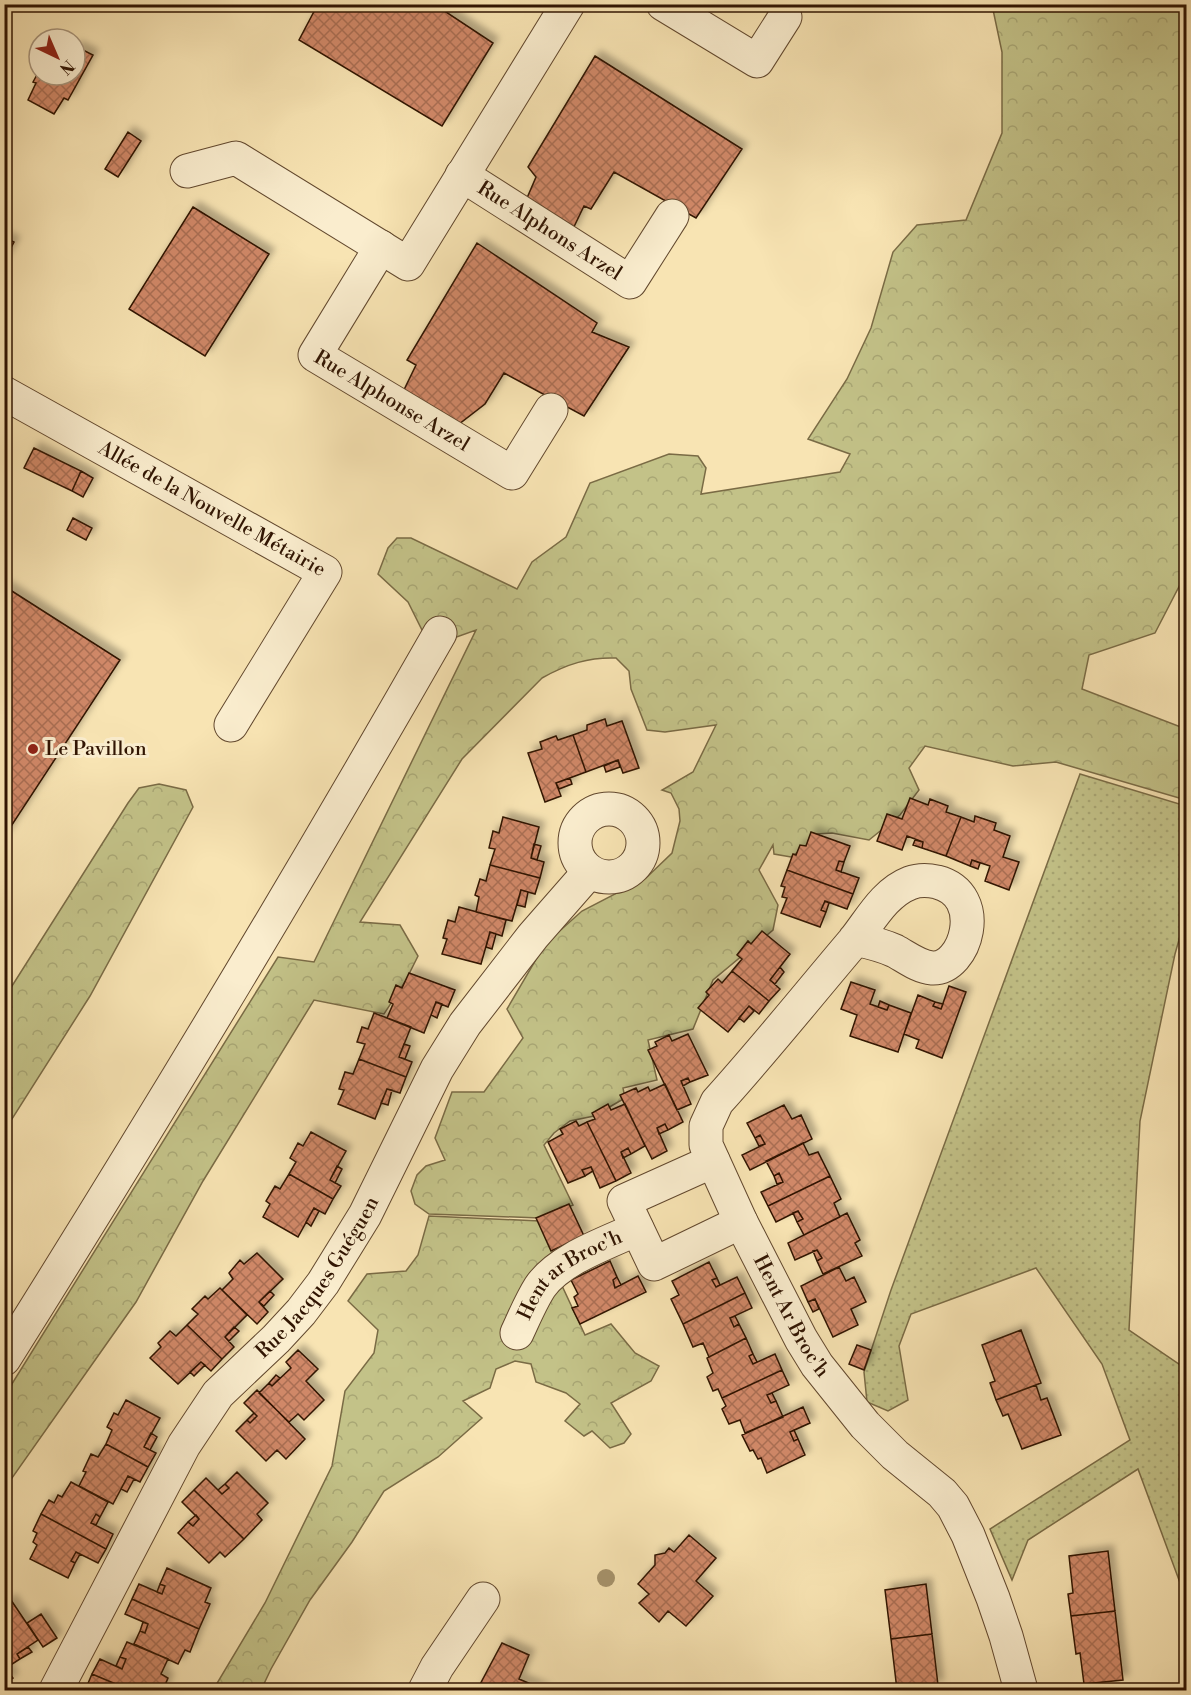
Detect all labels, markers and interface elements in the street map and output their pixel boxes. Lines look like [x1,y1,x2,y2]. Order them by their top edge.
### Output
north arrow [27,27,87,87]
text: N [55,55,78,79]
street label: Rue Alphons Arzel [473,176,627,286]
street label: Rue Alphonse Arzel [309,345,474,457]
street label: Allée de la Nouvelle Métairie [93,435,330,582]
place label: Le Pavillon [45,737,147,762]
marker: Le Pavillon [26,742,40,756]
street label: Rue Jacques Guéguen [251,1193,385,1364]
street label: Hent ar Broc'h [512,1225,626,1324]
street label: Hent Ar Broc'h [747,1250,835,1383]

